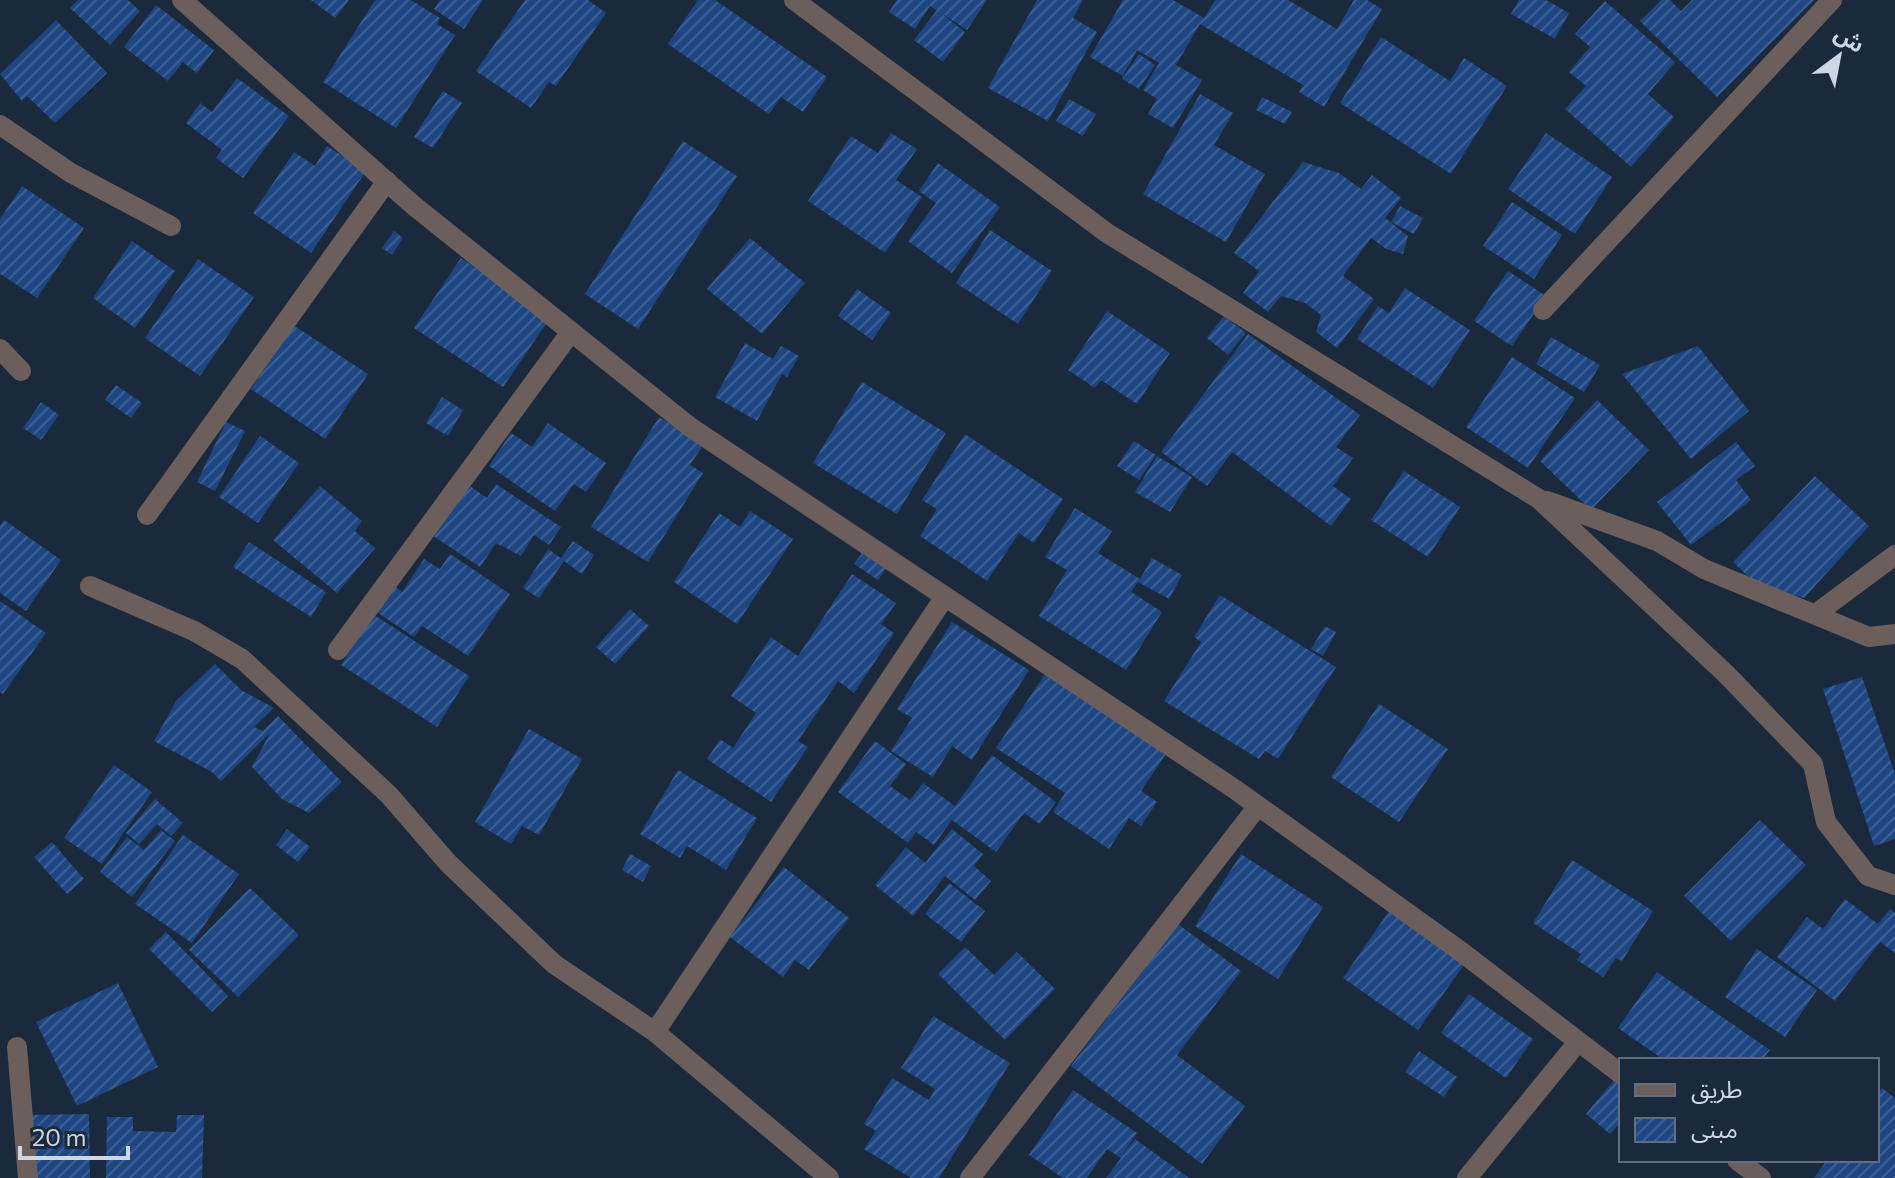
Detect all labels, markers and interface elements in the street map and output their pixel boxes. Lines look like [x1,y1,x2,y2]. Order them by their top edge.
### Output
north arrow [1799,16,1879,96]
text: ش [1830,19,1870,58]
legend [1619,1058,1879,1162]
text: طريق [1691,1074,1743,1105]
scale bar [20,1110,128,1160]
text: مبنى [1691,1114,1738,1143]
text: 20 m [32,1122,86,1151]

